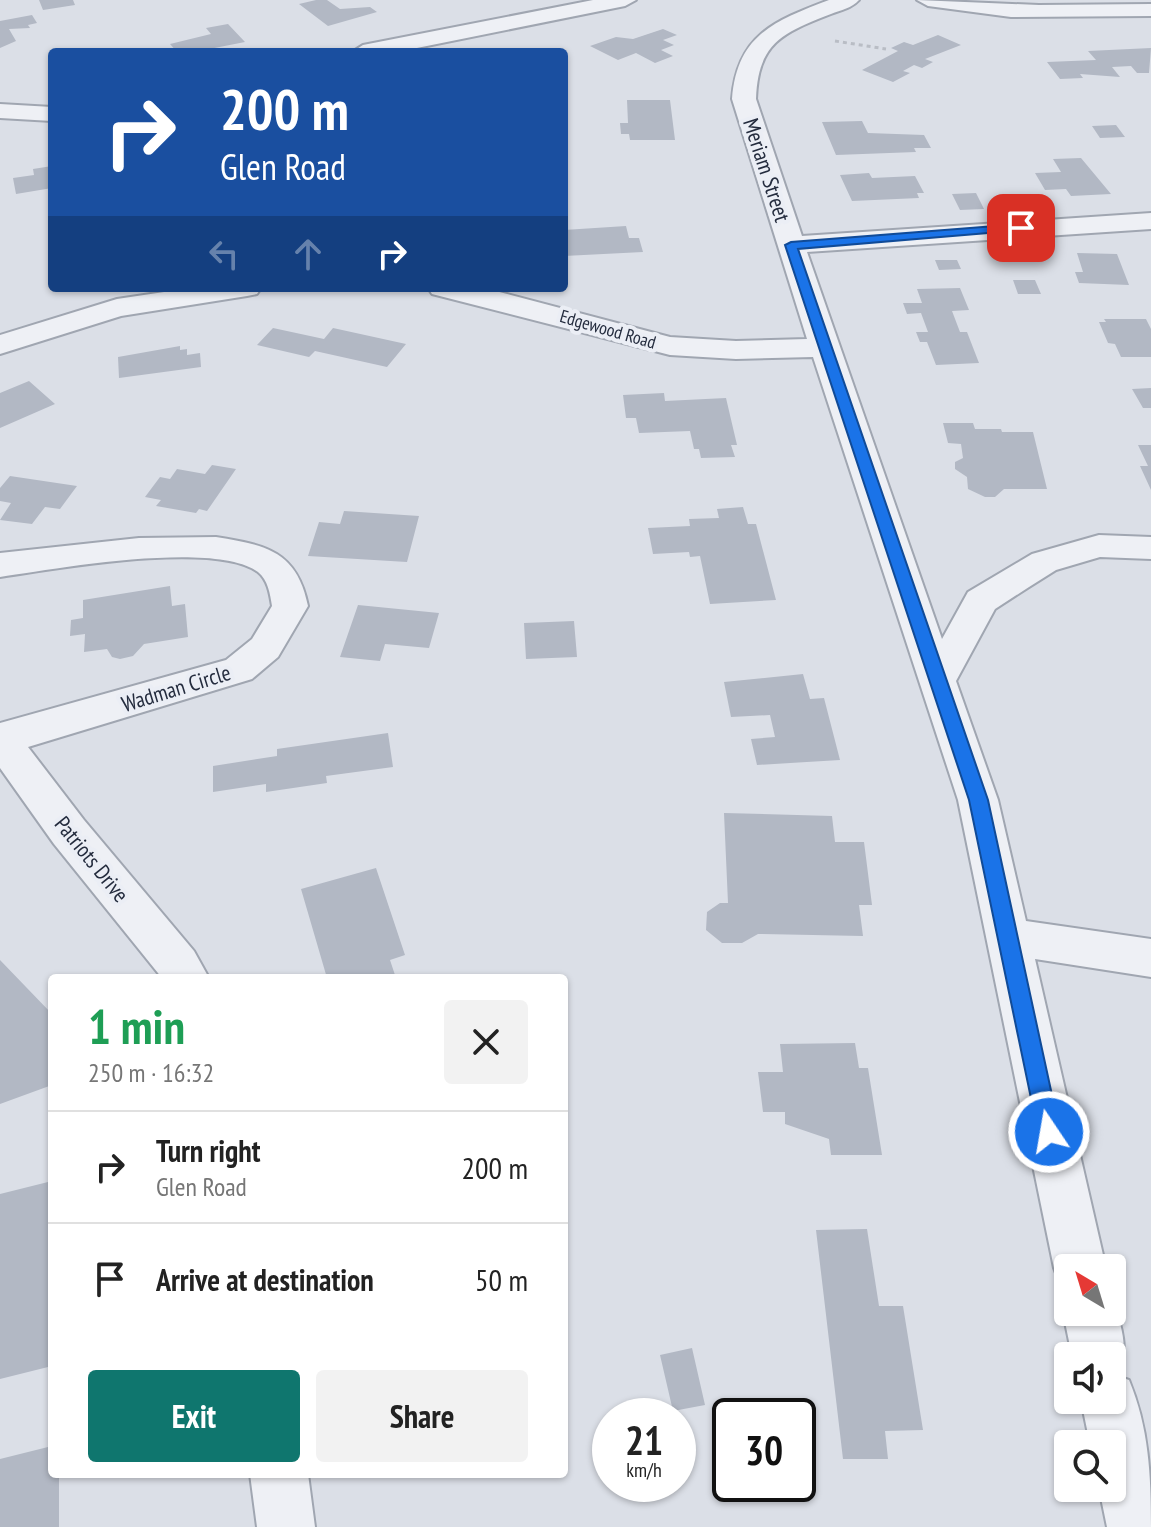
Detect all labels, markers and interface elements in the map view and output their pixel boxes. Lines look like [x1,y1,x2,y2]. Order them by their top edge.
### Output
text: 200 m [220,73,349,145]
icon: right [88,80,192,184]
street label: Meriam Street [737,115,797,225]
text: Glen Road [220,143,346,190]
pin [987,194,1055,262]
icon: arrive [999,206,1043,250]
icon: left [202,232,246,276]
icon: ahead [286,232,330,276]
icon: right [370,232,414,276]
street label: Edgewood Road [557,304,659,354]
street label: Wadman Circle [118,658,234,718]
street label: Patriots Drive [49,810,135,908]
text: 1 min [88,995,185,1057]
button: close [444,1000,528,1084]
text: 250 m · 16:32 [88,1056,214,1089]
position arrow [1007,1090,1091,1174]
text: Turn right [156,1131,260,1170]
icon: right [88,1145,132,1189]
text: 200 m [462,1148,528,1187]
text: Glen Road [156,1170,247,1203]
north arrow [1054,1254,1126,1326]
map controls [1054,1254,1126,1502]
icon: arrive [88,1257,132,1301]
text: Arrive at destination [156,1260,374,1299]
text: 50 m [475,1260,528,1299]
button: sound [1054,1342,1126,1414]
button: Exit [88,1370,300,1462]
button: Share [316,1370,528,1462]
speed limit sign: 30 [712,1398,816,1502]
text: 21 [625,1414,663,1466]
button: search [1054,1430,1126,1502]
text: km/h [626,1457,662,1483]

